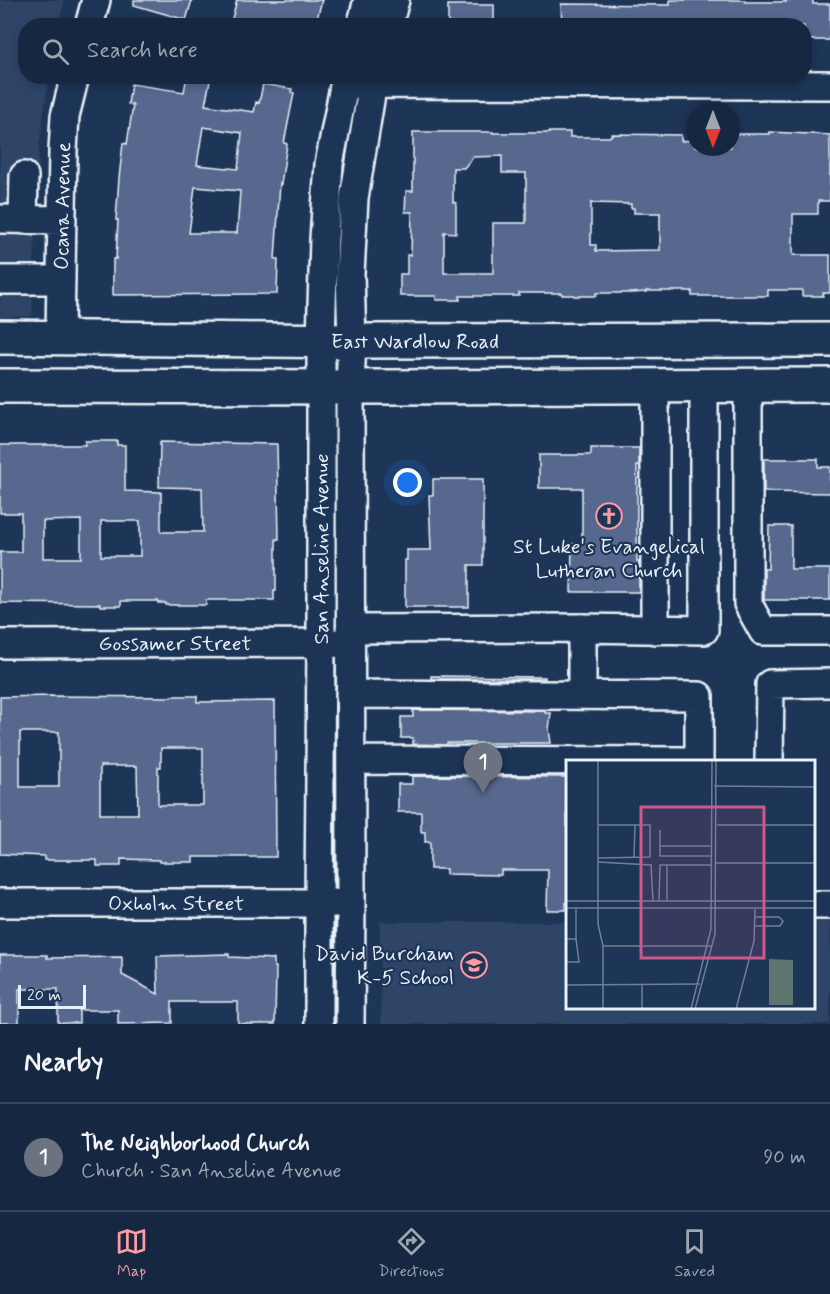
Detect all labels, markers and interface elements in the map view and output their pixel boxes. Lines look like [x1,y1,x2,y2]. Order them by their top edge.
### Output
search box [18,18,812,84]
icon: search [39,35,72,68]
text: Search here [87,37,198,65]
north arrow [686,102,740,156]
street label: Ocana Avenue [48,142,78,270]
street label: East Wardlow Road [331,328,499,356]
street label: San Anseline Avenue [308,454,336,644]
your location [393,468,422,497]
church icon: St Luke's Evangelical Lutheran Church [594,501,624,531]
place label: St Luke's Evangelical Lutheran Church [513,533,705,585]
street label: Gossamer Street [99,630,252,658]
pin: 1 [464,744,502,793]
inset map [566,760,815,1009]
street label: Oxholm Street [108,890,244,918]
place label: David Burcham K-5 School [315,940,454,992]
school or university icon: David Burcham K-5 School [459,950,489,980]
scale bar [18,982,86,1010]
text: 20 m [27,985,61,1006]
text: Nearby [24,1046,103,1080]
text: The Neighborhood Church [81,1130,310,1158]
text: 1 [39,1144,48,1171]
text: 90 m [763,1144,806,1171]
text: Church · San Anseline Avenue [81,1158,341,1185]
tab: Map [115,1225,148,1282]
tab: Directions [378,1225,444,1282]
tab: Saved [674,1225,715,1282]

